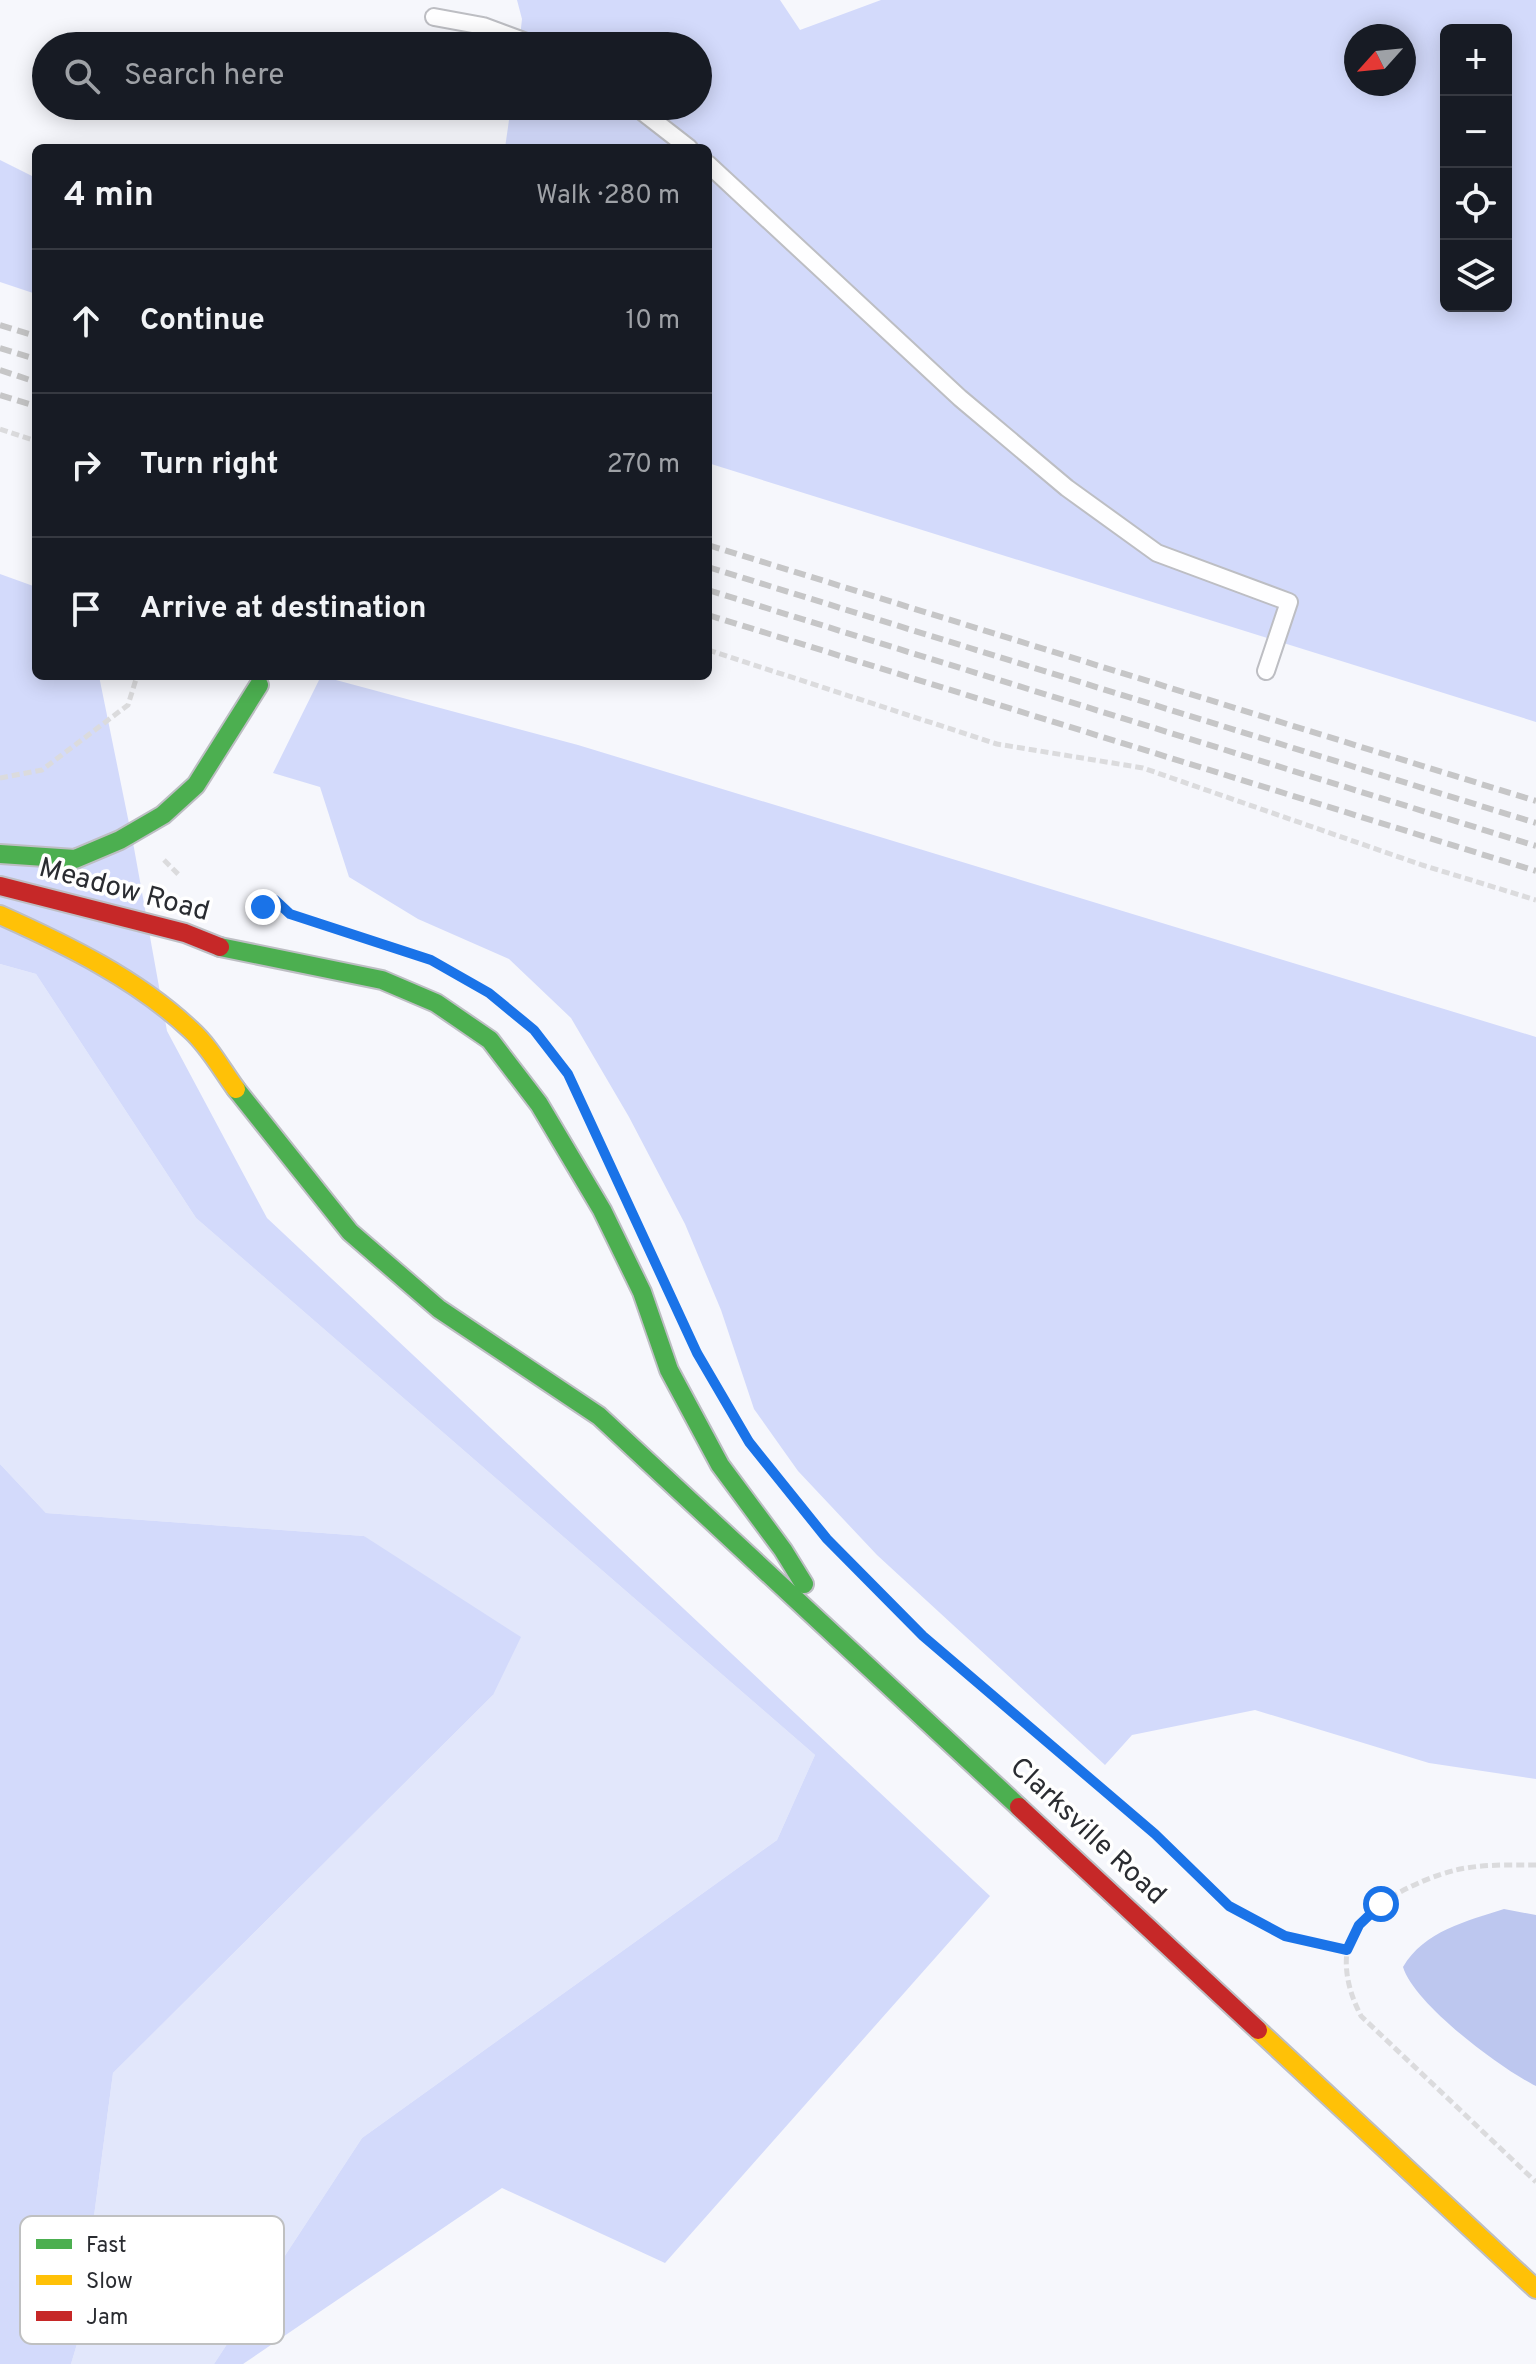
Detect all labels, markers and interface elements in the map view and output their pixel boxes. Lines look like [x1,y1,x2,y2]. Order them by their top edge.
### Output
north arrow [1344,24,1416,96]
map controls [1440,24,1512,312]
button: + [1440,24,1512,96]
search box [32,32,712,120]
icon: search [60,54,104,98]
text: Search here [124,58,284,95]
button: − [1440,96,1512,168]
button: locate [1440,168,1512,240]
text: 4 min [64,175,154,218]
text: Walk · 280 m [536,180,680,213]
button: layers [1440,240,1512,312]
icon: ahead [64,299,108,343]
text: Continue [140,303,265,340]
text: 10 m [625,305,680,338]
icon: right [64,443,108,487]
text: Turn right [140,447,278,484]
text: 270 m [607,449,680,482]
icon: arrive [64,587,108,631]
text: Arrive at destination [140,591,426,628]
street label: Meadow Road [35,851,213,931]
route end [245,889,281,925]
street label: Clarksville Road [1001,1750,1173,1914]
route start [1363,1886,1399,1922]
legend [20,2216,284,2344]
text: Fast [86,2233,127,2260]
text: Slow [86,2269,133,2296]
text: Jam [86,2305,129,2332]

